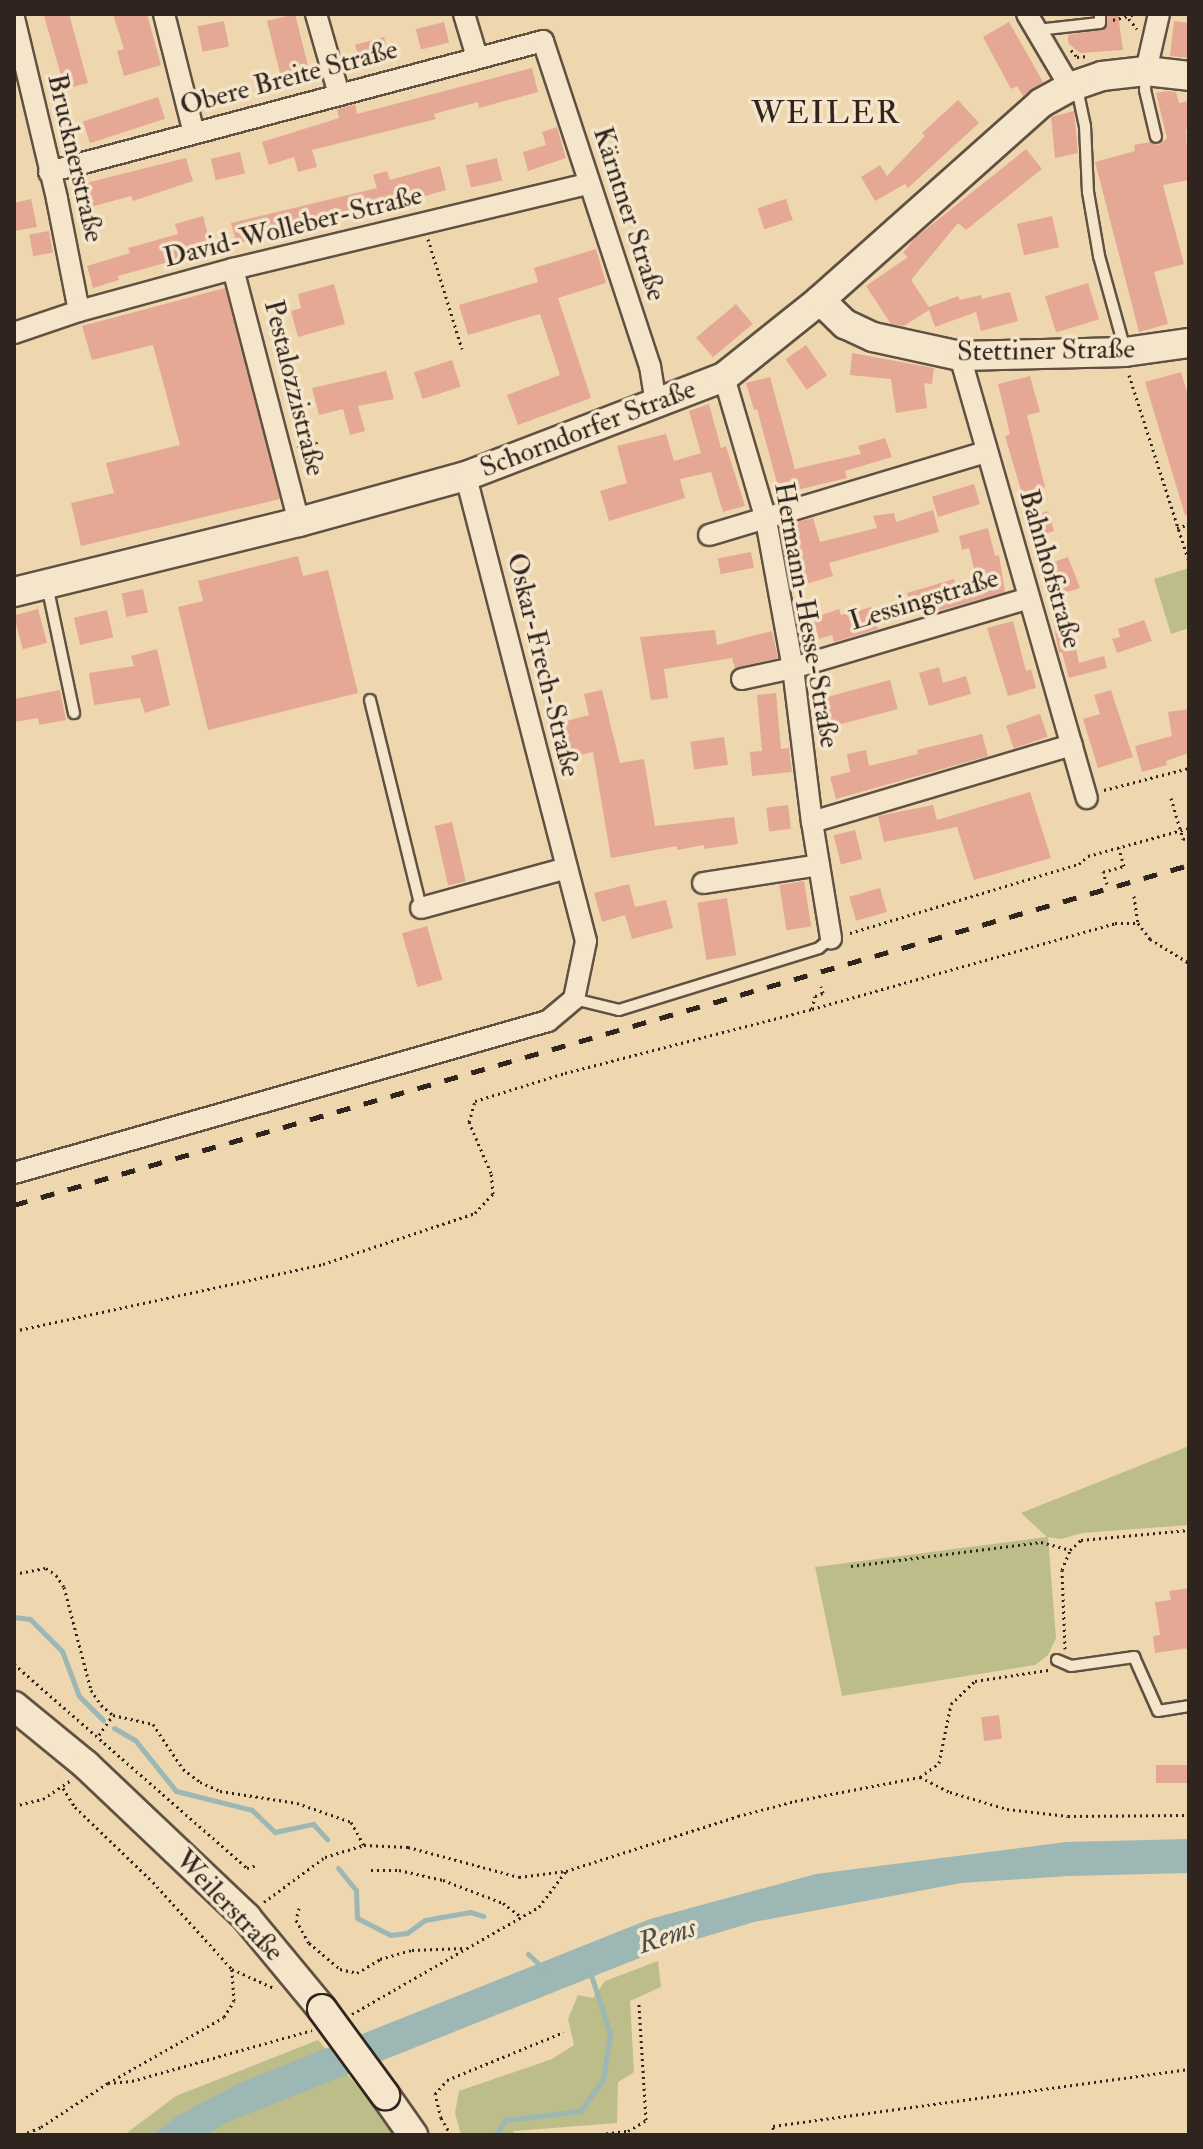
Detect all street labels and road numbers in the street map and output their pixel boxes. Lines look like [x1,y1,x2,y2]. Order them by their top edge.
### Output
street label: Obere Breite Straße [177,33,401,123]
street label: Brucknerstraße [39,71,111,245]
street label: Kärntner Straße [585,123,673,305]
street label: David-Wolleber-Straße [160,179,426,275]
street label: Pestalozzistraße [256,297,332,479]
street label: Stettiner Straße [957,333,1135,369]
street label: Schorndorfer Straße [476,372,700,486]
street label: Hermann-Hesse-Straße [766,480,846,750]
street label: Bahnhofstraße [1011,486,1089,652]
street label: Oskar-Frech-Straße [499,550,587,780]
street label: Lessingstraße [845,561,1003,639]
street label: Weilerstraße [168,1843,290,1969]

